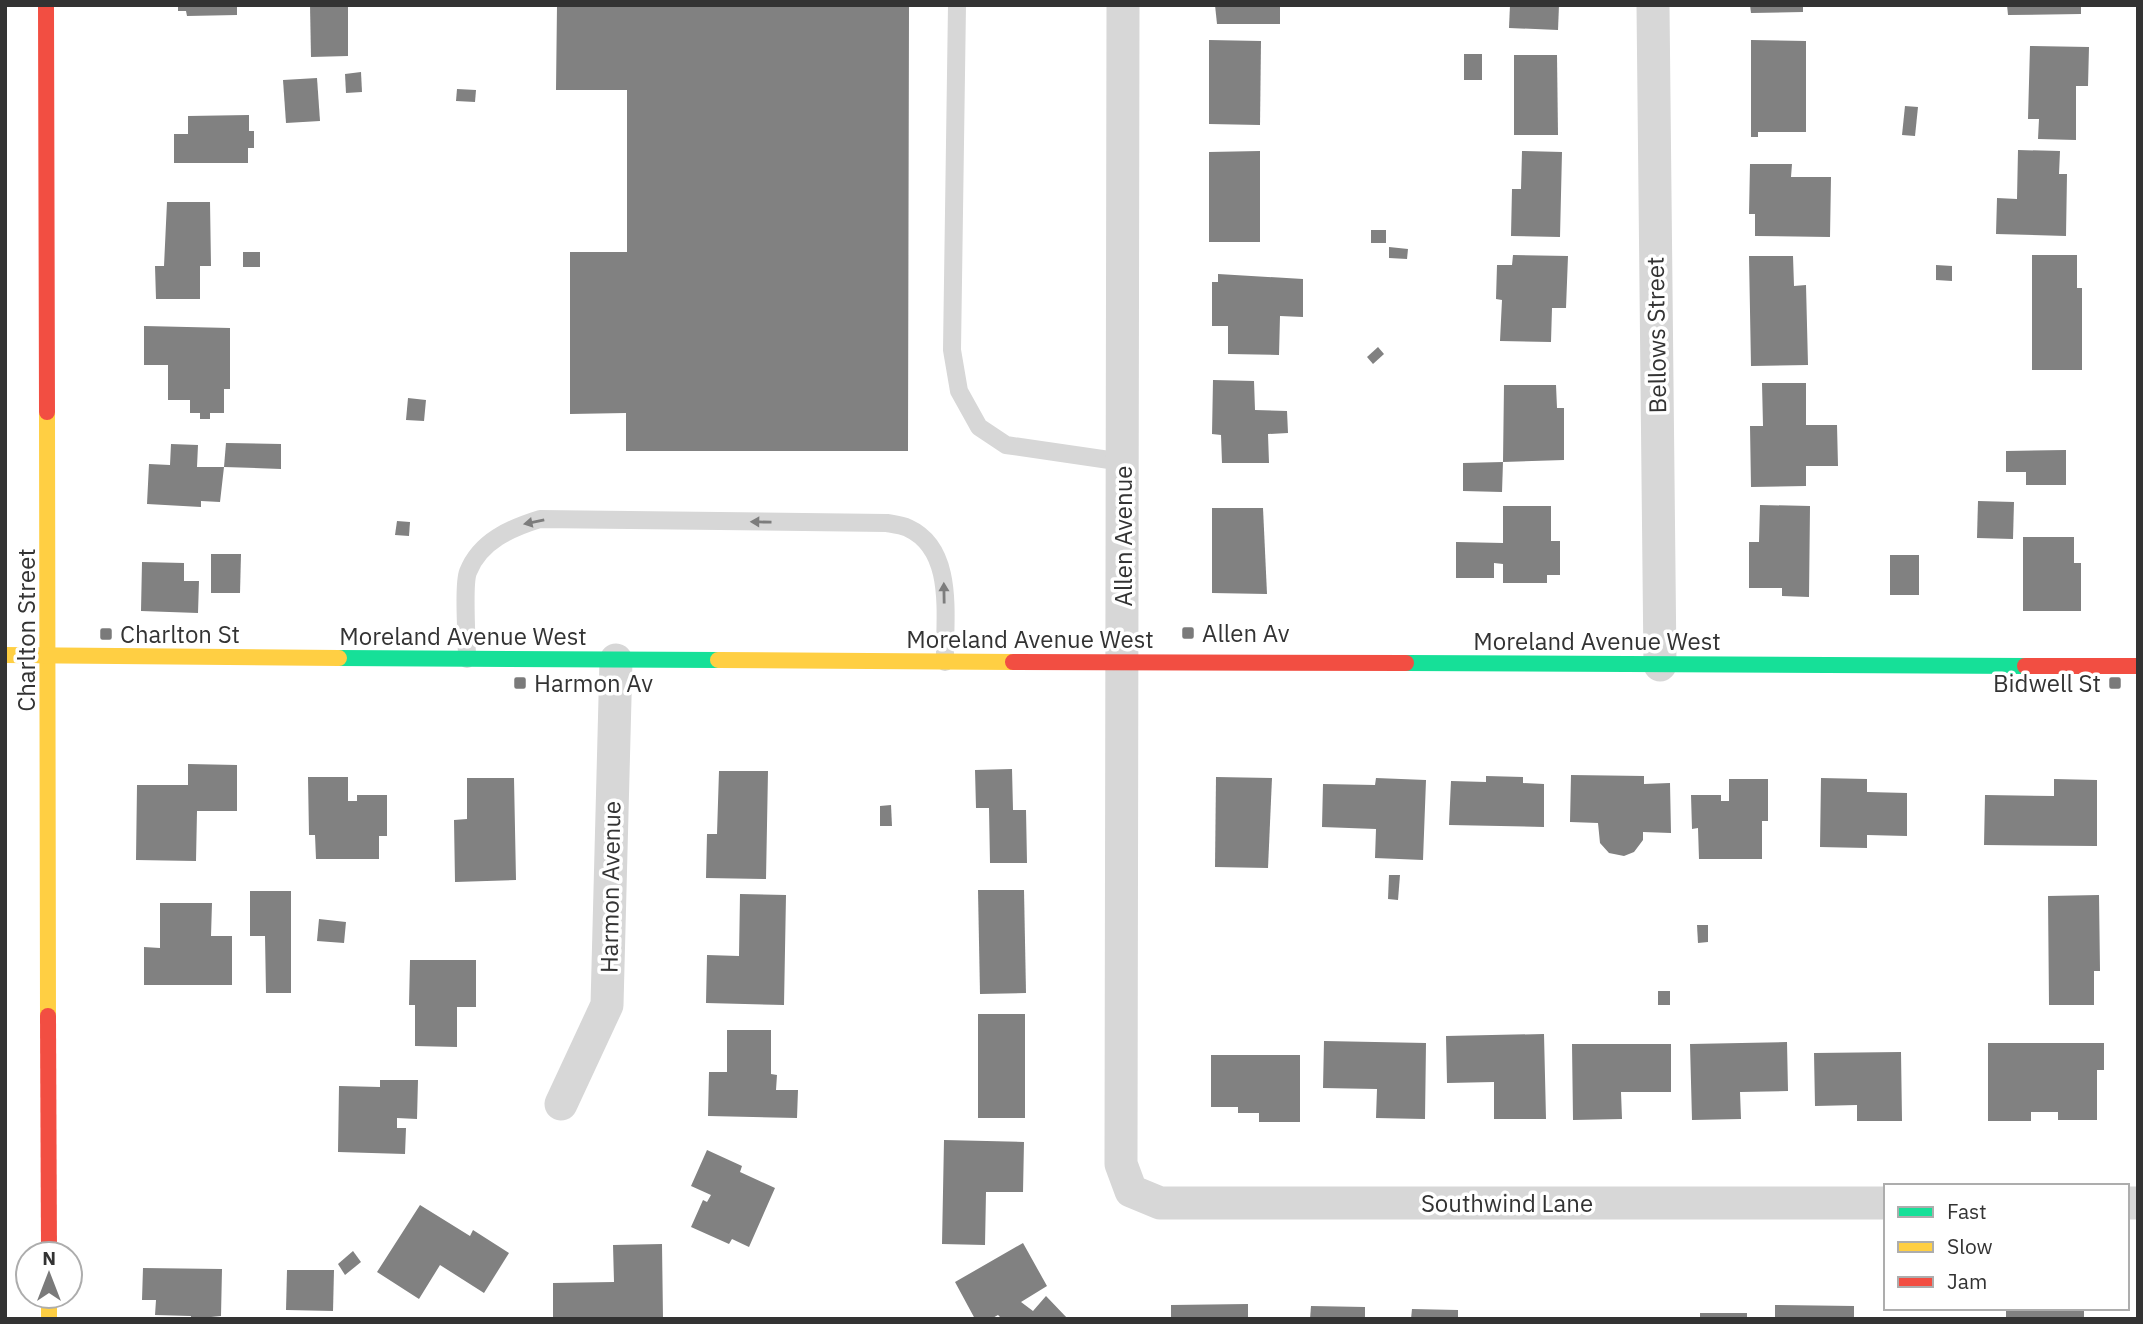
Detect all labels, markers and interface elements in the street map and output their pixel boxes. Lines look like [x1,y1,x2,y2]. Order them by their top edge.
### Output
street label: Bellows Street [1639,256,1673,414]
street label: Allen Avenue [1107,466,1139,606]
one-way arrow [750,516,772,528]
one-way arrow [523,517,545,528]
street label: Charlton Street [10,548,42,712]
one-way arrow [938,582,949,604]
place label: Allen Av [1202,617,1290,649]
place label: Charlton St [120,618,240,650]
street label: Moreland Avenue West [339,620,587,652]
street label: Moreland Avenue West [906,623,1154,655]
marker: Allen Av [1180,625,1196,641]
street label: Moreland Avenue West [1473,625,1721,657]
marker: Charlton St [98,626,114,642]
place label: Harmon Av [534,667,653,699]
place label: Bidwell St [1993,667,2101,699]
marker: Harmon Av [512,675,528,691]
marker: Bidwell St [2107,675,2123,691]
street label: Harmon Avenue [592,801,628,973]
legend [1884,1184,2129,1310]
street label: Southwind Lane [1421,1187,1593,1219]
text: Fast [1947,1197,1987,1225]
text: Slow [1947,1232,1993,1260]
north arrow [14,1240,84,1310]
text: N [42,1246,56,1270]
text: Jam [1947,1267,1987,1295]

